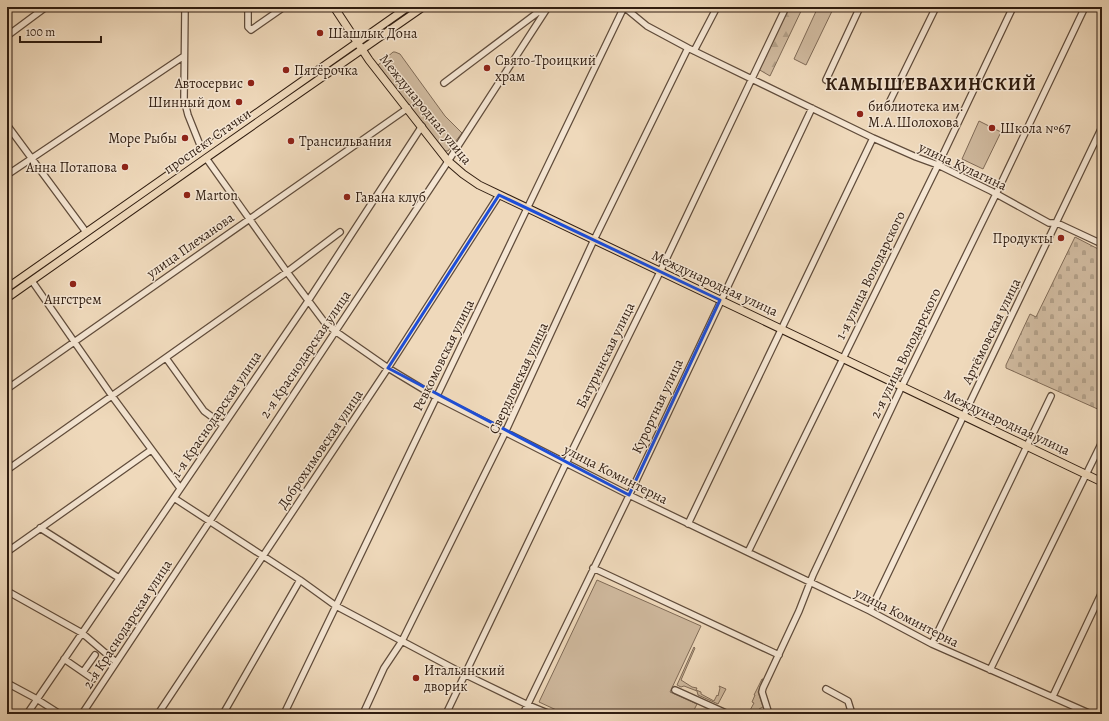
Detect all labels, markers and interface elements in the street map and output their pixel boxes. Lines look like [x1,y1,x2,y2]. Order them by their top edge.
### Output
scale bar [20,18,101,44]
text: 100 m [26,24,55,40]
place label: Шашлык Дона [328,24,418,43]
marker: Шашлык Дона [315,28,325,38]
street label: Международная улица [375,50,477,169]
place label: Свято-Троицкий храм [495,51,596,86]
place label: Пятёрочка [294,61,358,80]
marker: Свято-Троицкий храм [482,63,492,73]
marker: Пятёрочка [281,65,291,75]
district label: КАМЫШЕВАХИНСКИЙ [825,72,1037,96]
place label: Автосервис [174,74,243,93]
marker: Автосервис [246,78,256,88]
place label: Шинный дом [148,93,231,112]
marker: Шинный дом [234,97,244,107]
place label: библиотека им. М.А.Шолохова [868,97,964,132]
street label: проспект Стачки [160,104,255,179]
marker: библиотека им. М.А.Шолохова [855,109,865,119]
place label: Школа №67 [1000,119,1071,138]
marker: Школа №67 [987,123,997,133]
place label: Море Рыбы [108,129,177,148]
place label: Трансильвания [299,132,392,151]
marker: Море Рыбы [180,133,190,143]
marker: Трансильвания [286,136,296,146]
street label: улица Кулагина [915,137,1011,195]
place label: Анна Потапова [25,158,118,177]
marker: Анна Потапова [120,162,130,172]
place label: Marton [195,186,238,205]
place label: Гавана клуб [355,188,426,207]
marker: Marton [182,190,192,200]
marker: Гавана клуб [342,192,352,202]
street label: улица Плеханова [142,208,238,283]
street label: 1-я улица Володарского [831,208,910,343]
place label: Продукты [993,229,1053,248]
marker: Продукты [1056,233,1066,243]
street label: Международная улица [649,246,781,321]
street label: Артёмовская улица [957,275,1026,388]
marker: Ангстрем [68,279,78,289]
street label: 2-я улица Володарского [866,285,945,422]
street label: 2-я Краснодарская улица [255,286,356,422]
place label: Ангстрем [43,290,102,309]
street label: Ревкомовская улица [408,296,479,414]
street label: Батуринская улица [572,299,640,411]
street label: Свердловская улица [484,319,553,437]
street label: 1-я Краснодарская улица [167,347,266,481]
street label: Курортная улица [627,355,688,457]
street label: Доброхимовская улица [273,385,368,513]
street label: Международная улица [941,385,1073,460]
street label: улица Коминтерна [560,440,672,509]
street label: 2-я Краснодарская улица [78,556,177,693]
street label: улица Коминтерна [851,583,963,652]
place label: Итальянский дворик [423,661,505,696]
marker: Итальянский дворик [411,673,421,683]

